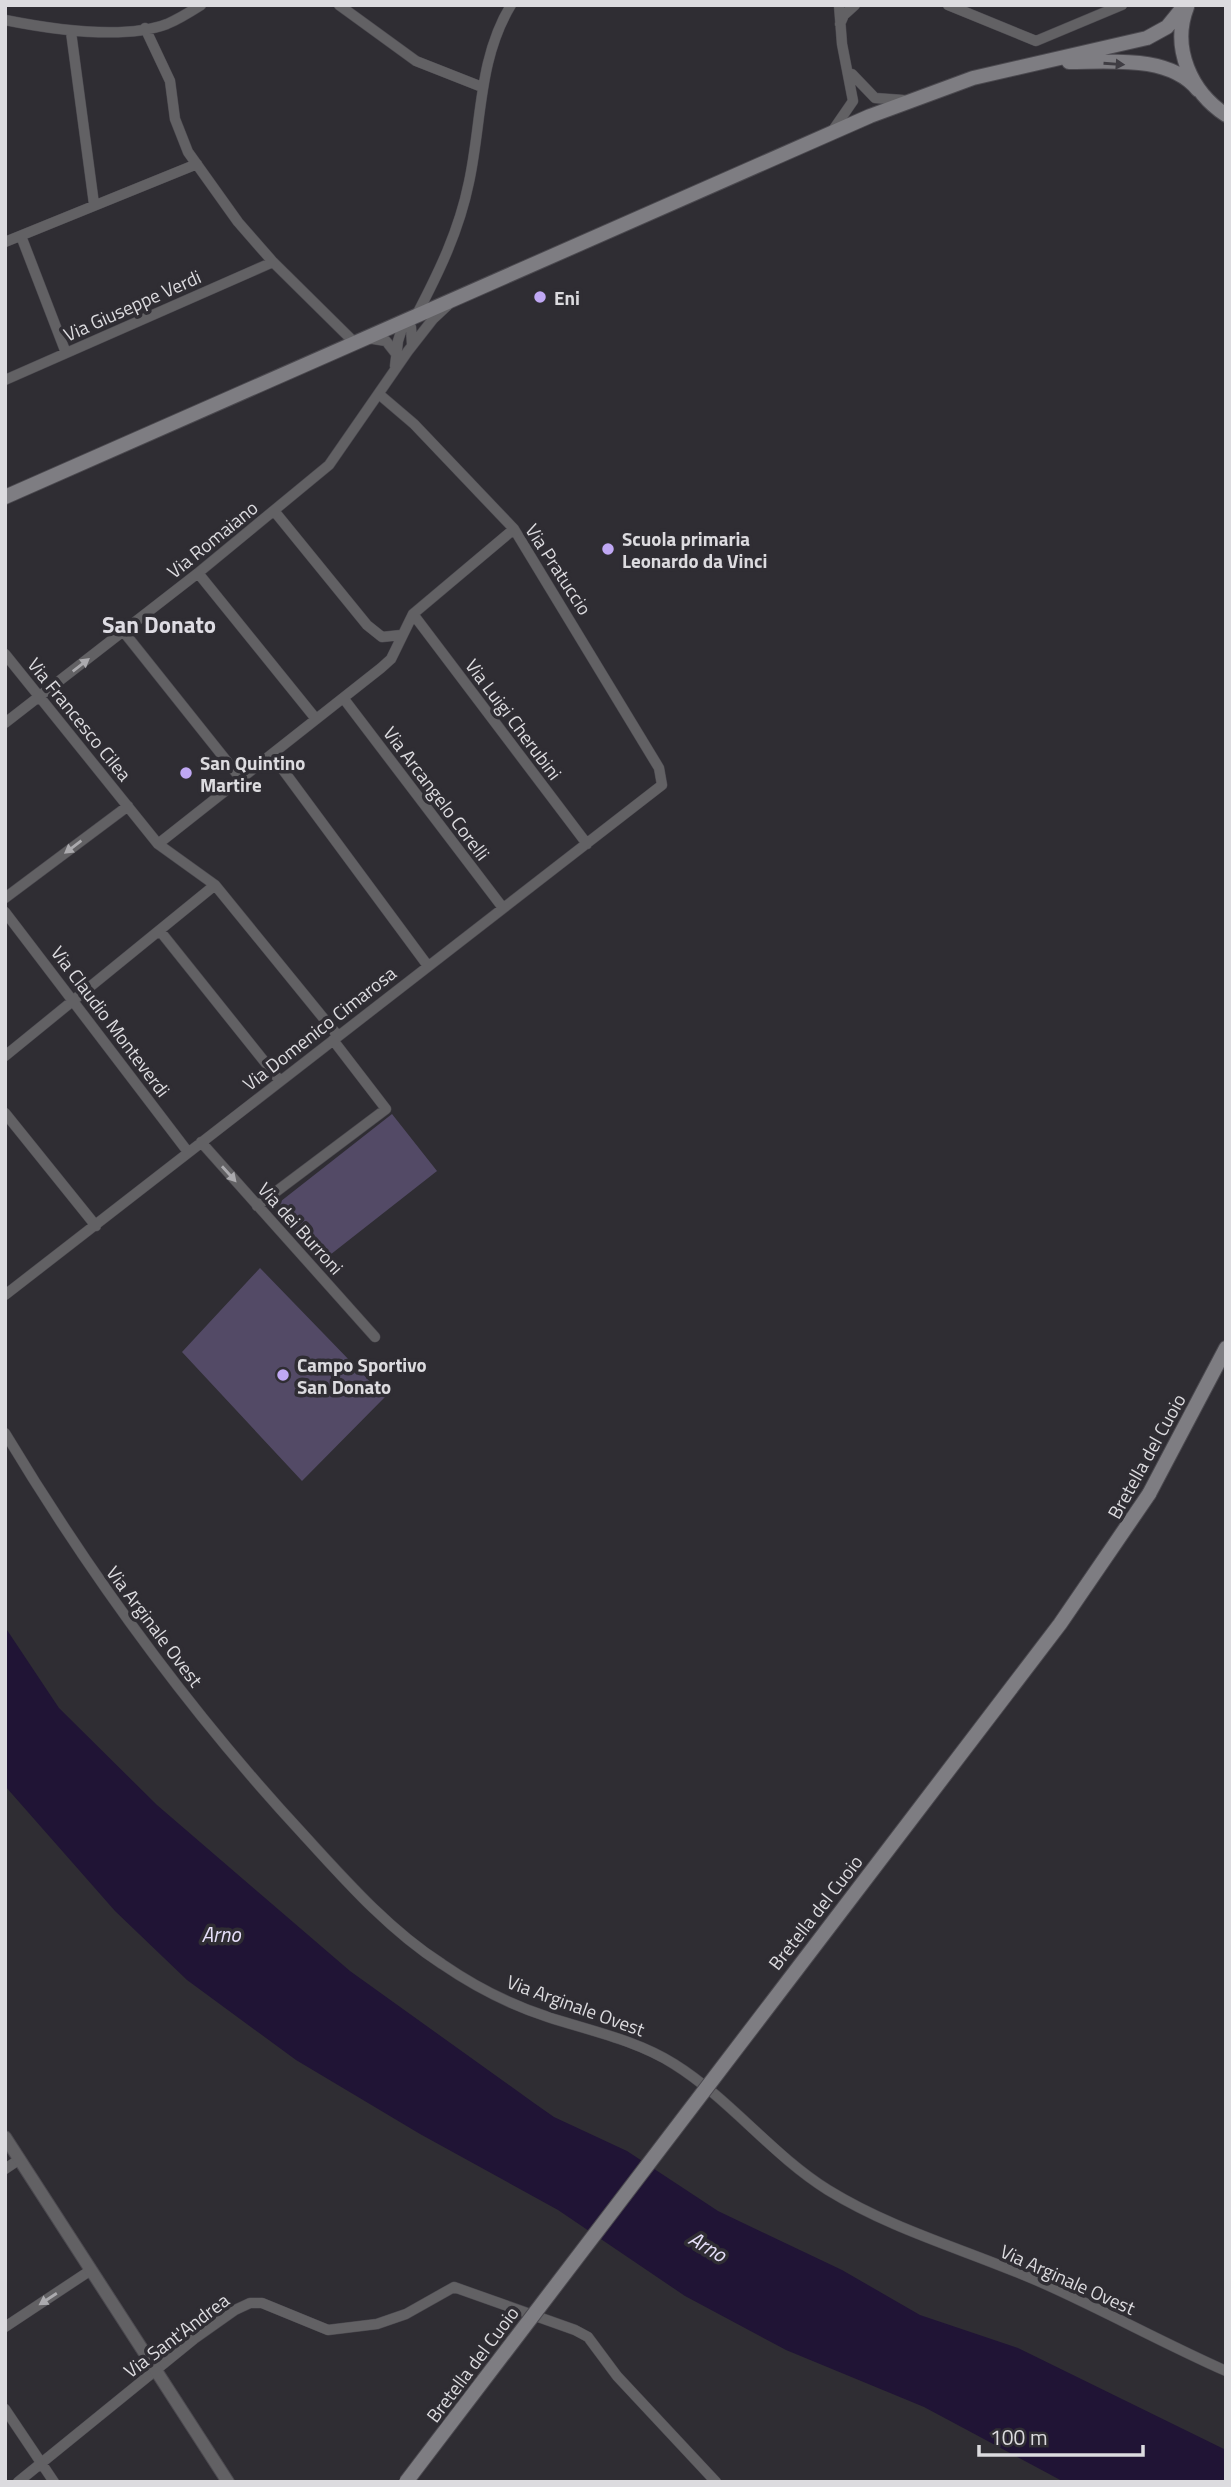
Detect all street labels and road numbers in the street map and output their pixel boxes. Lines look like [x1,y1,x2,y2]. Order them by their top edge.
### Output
street label: Via Giuseppe Verdi [59,262,205,348]
street label: Via Romaiano [160,493,264,585]
street label: Via Pratuccio [519,518,599,620]
street label: Via Francesco Cilea [21,651,139,787]
street label: Via Luigi Cherubini [459,652,569,786]
street label: Via Arcangelo Corelli [377,720,497,866]
street label: Via Claudio Monteverdi [44,939,178,1103]
street label: Via Domenico Cimarosa [236,958,402,1097]
street label: Via dei Burroni [251,1175,351,1281]
street label: Bretella del Cuoio [1100,1388,1192,1524]
street label: Via Arginale Ovest [100,1559,210,1693]
street label: Bretella del Cuoio [761,1848,869,1976]
street label: Via Arginale Ovest [503,1967,649,2044]
street label: Via Arginale Ovest [996,2236,1140,2322]
street label: Via Sant'Andrea [117,2285,235,2384]
street label: Bretella del Cuoio [419,2300,525,2428]

